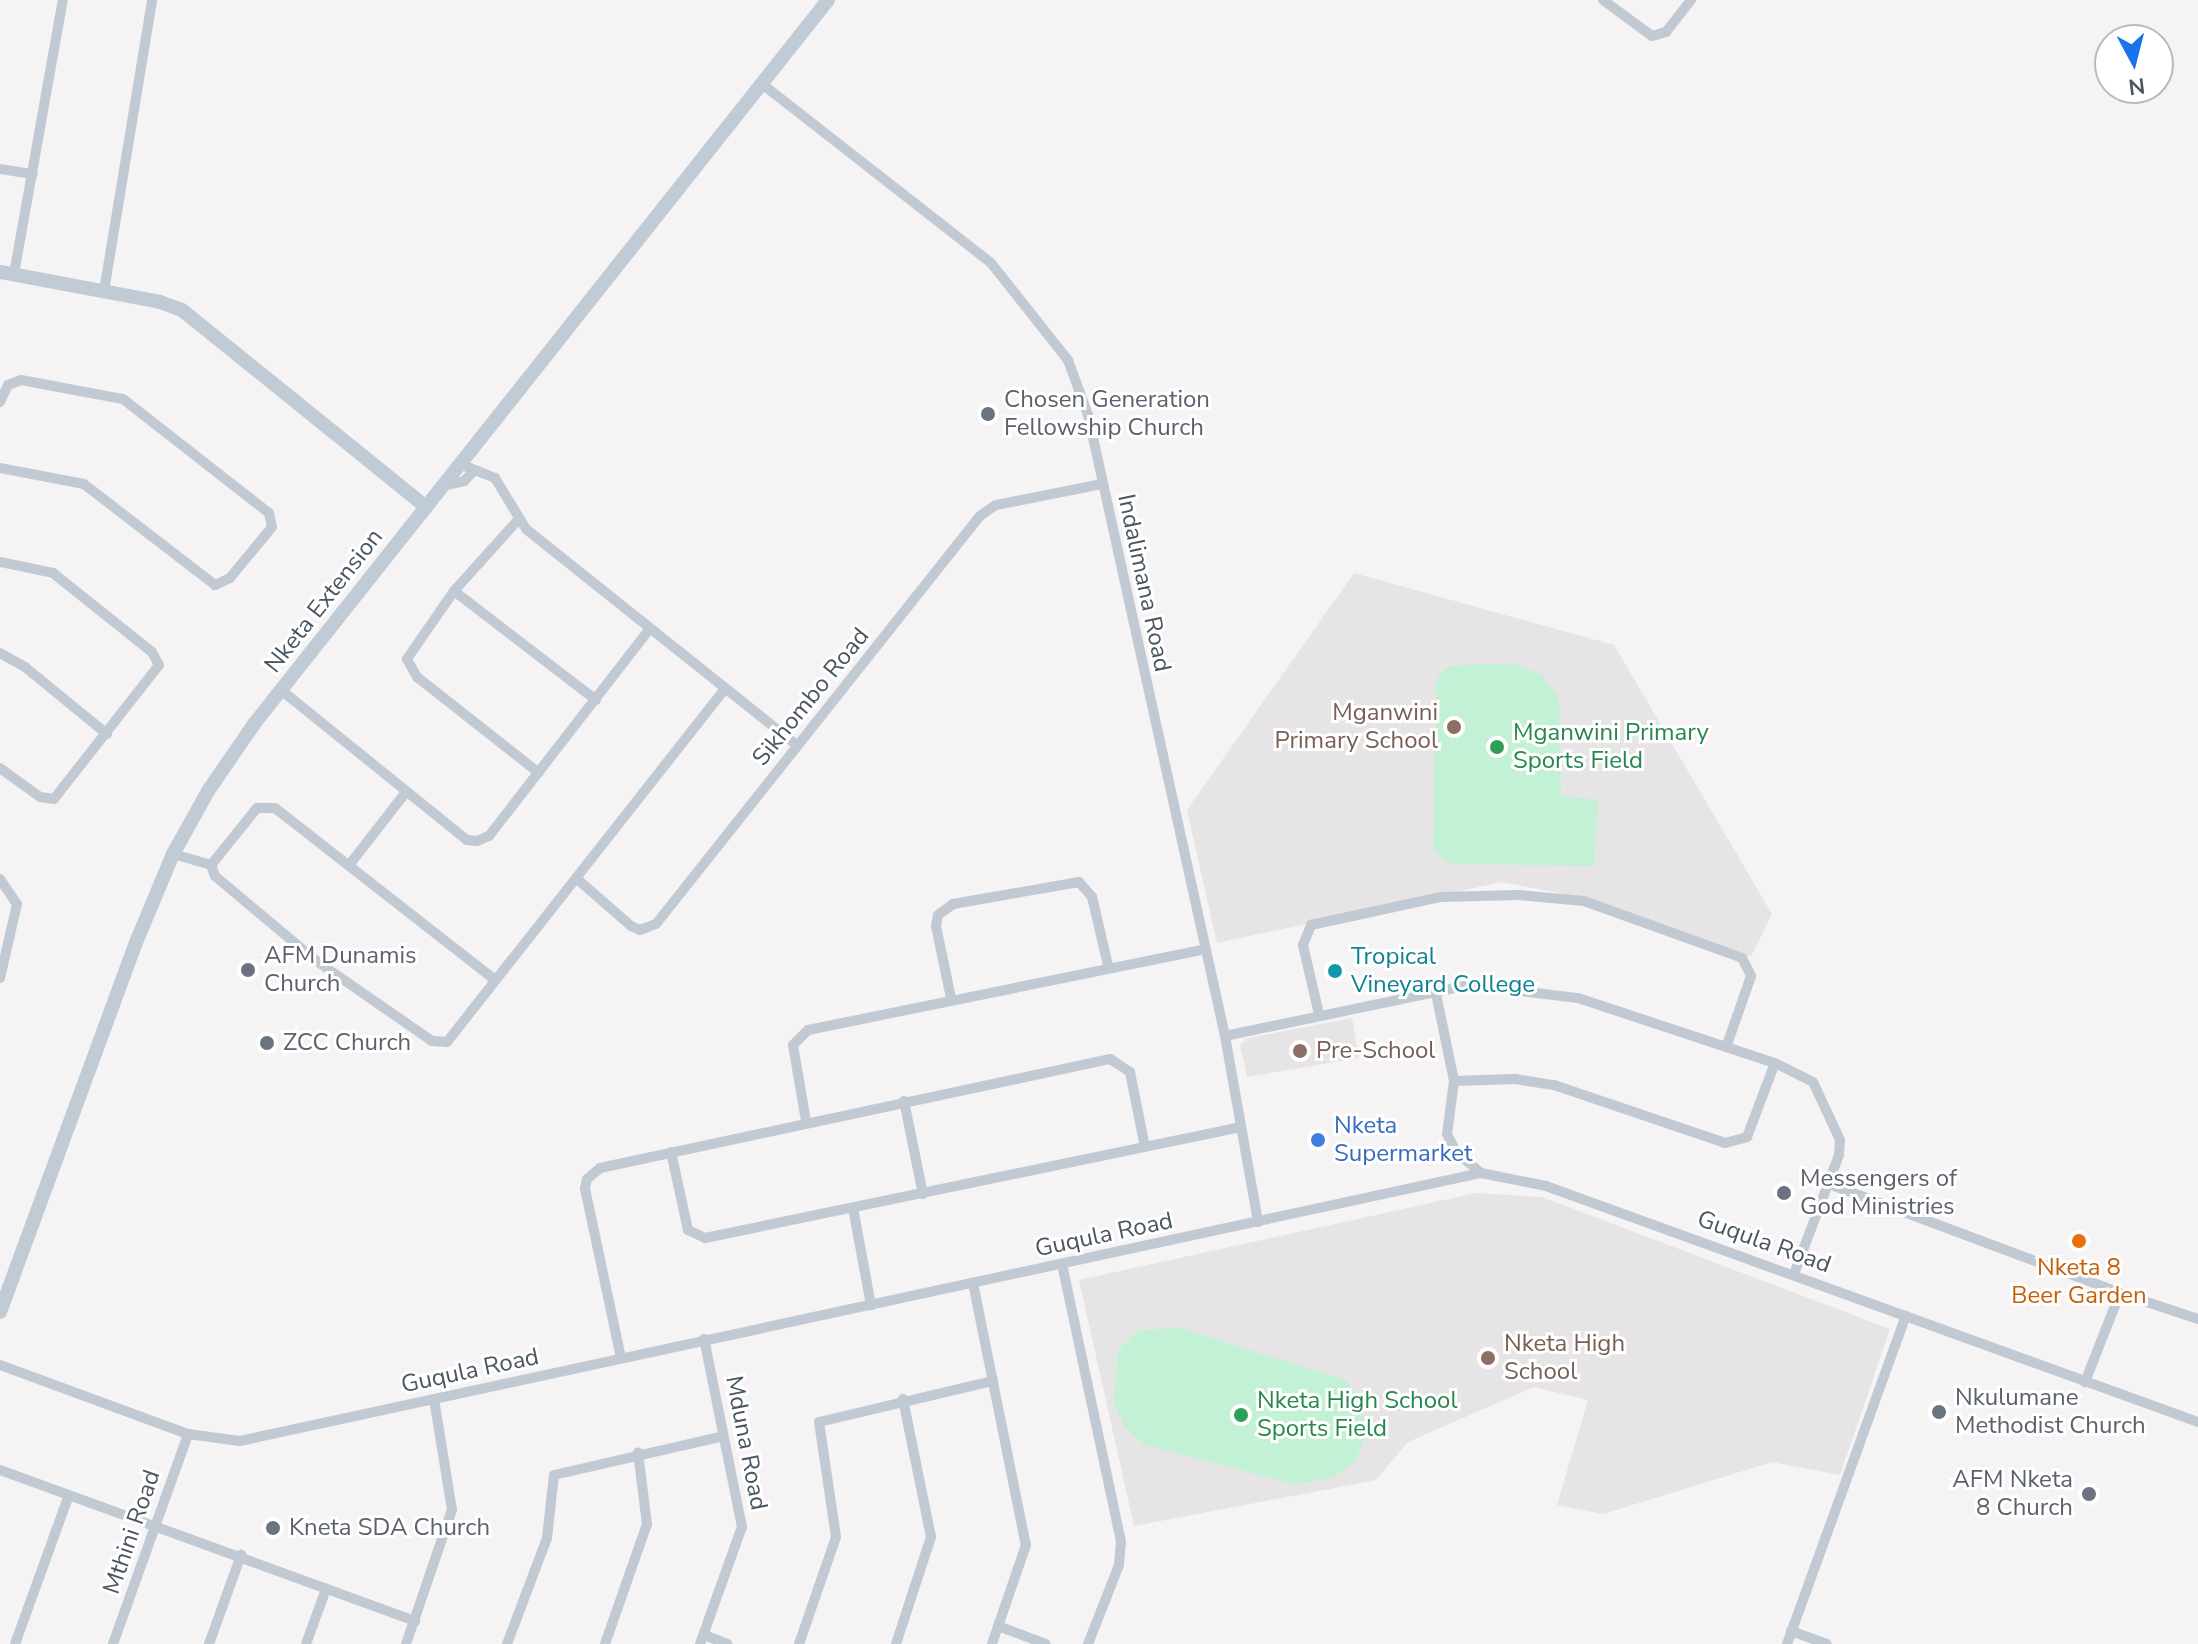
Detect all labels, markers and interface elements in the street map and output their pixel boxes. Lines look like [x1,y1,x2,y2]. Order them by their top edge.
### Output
north arrow [2094,24,2174,104]
text: N [2127,70,2147,102]
place label: Chosen Generation Fellowship Church [1004,386,1210,442]
marker: Chosen Generation Fellowship Church [979,405,997,423]
street label: Indalimana Road [1111,492,1177,674]
street label: Nketa Extension [259,523,389,679]
street label: Sikhombo Road [747,622,875,772]
place label: Mganwini Primary School [1275,699,1438,755]
marker: Mganwini Primary School [1445,718,1463,736]
place label: Mganwini Primary Sports Field [1513,719,1709,775]
marker: Mganwini Primary Sports Field [1488,738,1506,756]
place label: AFM Dunamis Church [264,942,417,998]
place label: Tropical Vineyard College [1351,943,1535,999]
marker: AFM Dunamis Church [239,961,257,979]
marker: Tropical Vineyard College [1326,962,1344,980]
place label: ZCC Church [283,1029,411,1057]
marker: ZCC Church [258,1034,276,1052]
place label: Pre-School [1316,1037,1435,1065]
marker: Pre-School [1291,1042,1309,1060]
place label: Nketa Supermarket [1334,1112,1472,1168]
marker: Nketa Supermarket [1309,1131,1327,1149]
place label: Messengers of God Ministries [1800,1165,1957,1221]
marker: Messengers of God Ministries [1775,1184,1793,1202]
street label: Guqula Road [1693,1204,1835,1280]
street label: Guqula Road [1032,1206,1176,1264]
marker: Nketa 8 Beer Garden [2070,1232,2088,1250]
place label: Nketa 8 Beer Garden [2011,1254,2147,1310]
place label: Nketa High School [1504,1330,1625,1386]
street label: Guqula Road [398,1342,542,1400]
marker: Nketa High School [1479,1349,1497,1367]
street label: Mduna Road [719,1373,773,1513]
place label: Nkulumane Methodist Church [1955,1384,2146,1440]
place label: Nketa High School Sports Field [1257,1387,1457,1443]
marker: Nkulumane Methodist Church [1930,1403,1948,1421]
marker: Nketa High School Sports Field [1232,1406,1250,1424]
street label: Mthini Road [97,1466,167,1598]
place label: AFM Nketa 8 Church [1952,1466,2073,1522]
marker: AFM Nketa 8 Church [2080,1485,2098,1503]
place label: Kneta SDA Church [289,1514,490,1542]
marker: Kneta SDA Church [264,1519,282,1537]

